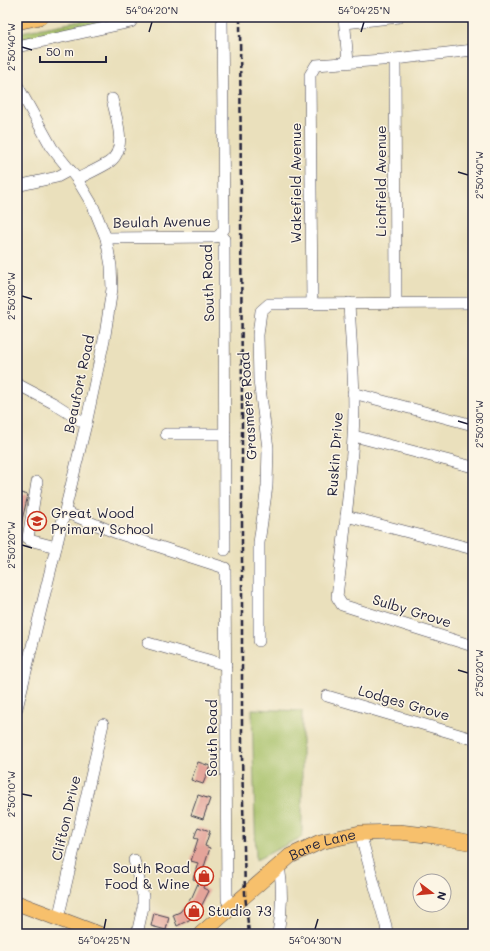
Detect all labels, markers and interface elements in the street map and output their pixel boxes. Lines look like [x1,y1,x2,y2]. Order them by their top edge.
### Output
text: 54°04'20"N [126,3,178,17]
text: 54°04'25"N [338,3,390,17]
text: 2°50'40"W [4,23,18,71]
scale bar [40,38,106,64]
text: 50 m [46,43,74,59]
street label: Wakefield Avenue [286,123,305,243]
street label: Lichfield Avenue [371,125,390,237]
text: 2°50'40"W [472,151,486,199]
street label: Beulah Avenue [113,211,211,232]
street label: South Road [197,244,218,322]
text: 2°50'30"W [4,272,18,320]
street label: Beaufort Road [59,333,98,435]
street label: Grasmere Road [234,351,261,460]
text: 2°50'30"W [472,400,486,448]
street label: Ruskin Drive [322,411,347,497]
place label: Great Wood Primary School [51,503,154,538]
school or university icon: Great Wood Primary School [26,510,48,532]
text: 2°50'20"W [4,521,18,569]
street label: Sulby Grove [370,590,454,632]
text: 2°50'20"W [472,649,486,697]
street label: Lodges Grove [356,680,452,725]
street label: South Road [202,699,221,777]
text: 2°50'10"W [4,770,18,817]
street label: Clifton Drive [46,773,85,862]
street label: Bare Lane [285,824,358,864]
place label: South Road Food & Wine [105,858,190,893]
shop icon: South Road Food & Wine [193,865,215,887]
north arrow [412,873,452,913]
text: N [434,890,450,902]
shop icon: Studio 73 [183,900,205,922]
place label: Studio 73 [208,901,272,920]
text: 54°04'25"N [78,933,130,947]
text: 54°04'30"N [289,933,341,947]

